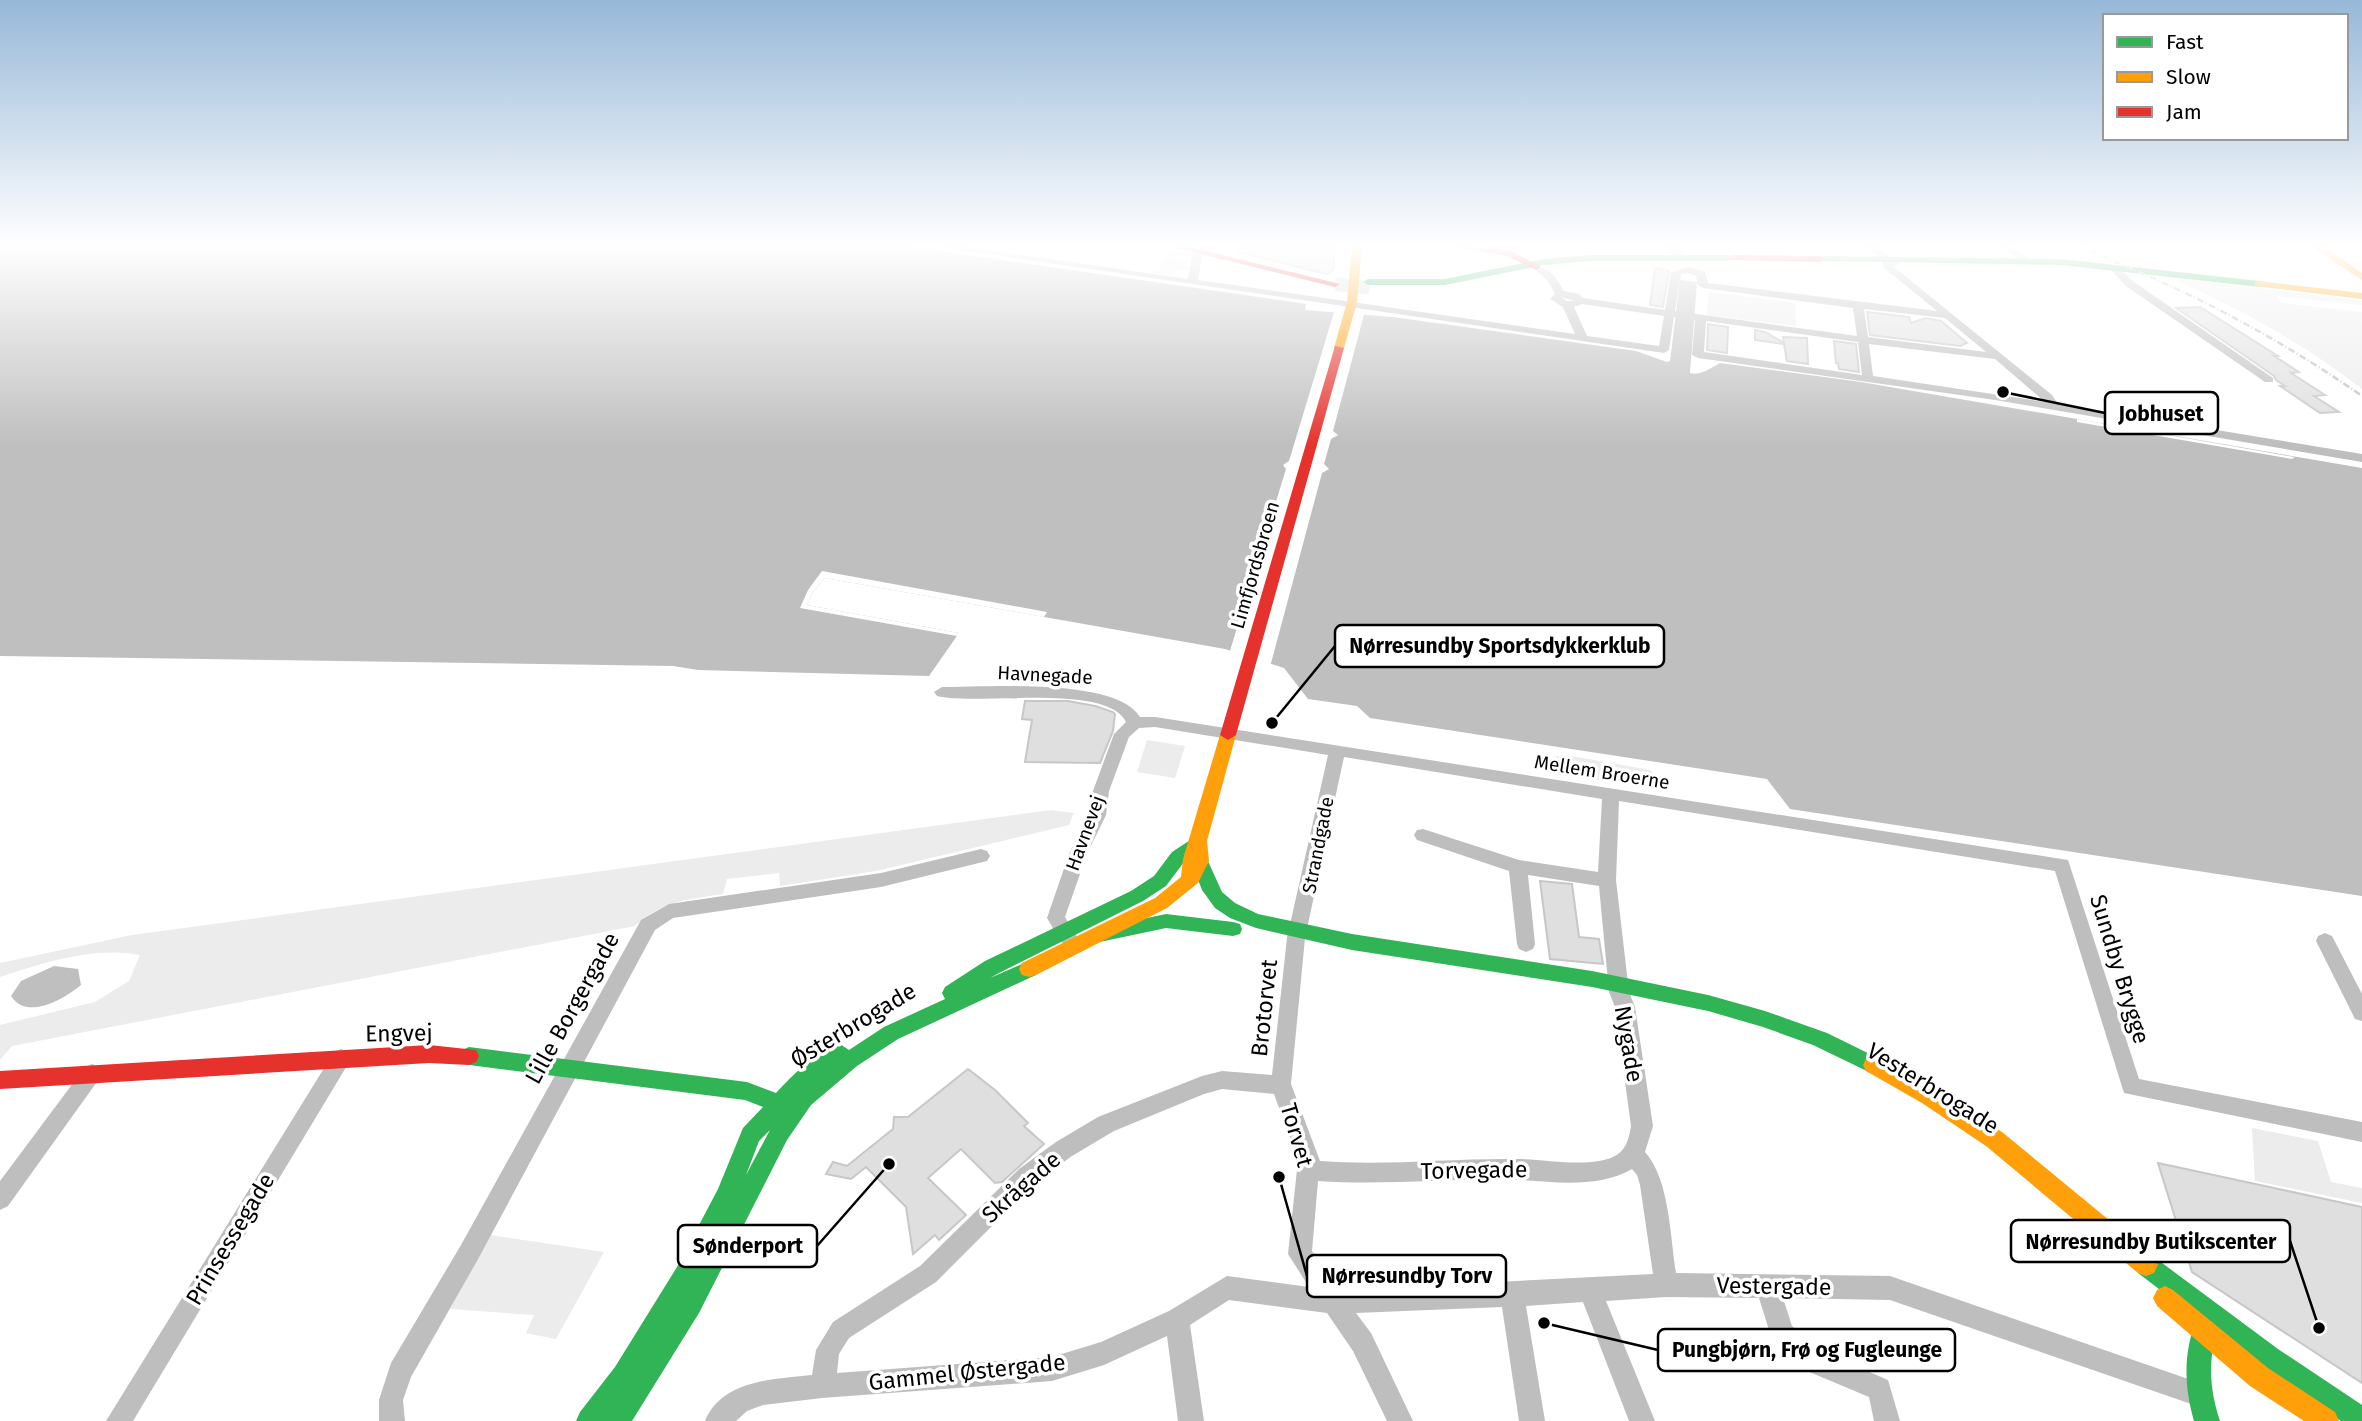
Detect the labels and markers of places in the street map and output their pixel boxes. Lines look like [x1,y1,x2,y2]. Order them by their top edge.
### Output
callout: Jobhuset [2105,392,2218,434]
callout: Nørresundby Sportsdykkerklub [1335,625,1664,667]
callout: Nørresundby Butikscenter [2011,1220,2290,1262]
callout: Sønderport [678,1225,817,1267]
callout: Nørresundby Torv [1307,1255,1506,1297]
callout: Pungbjørn, Frø og Fugleunge [1658,1329,1955,1371]

